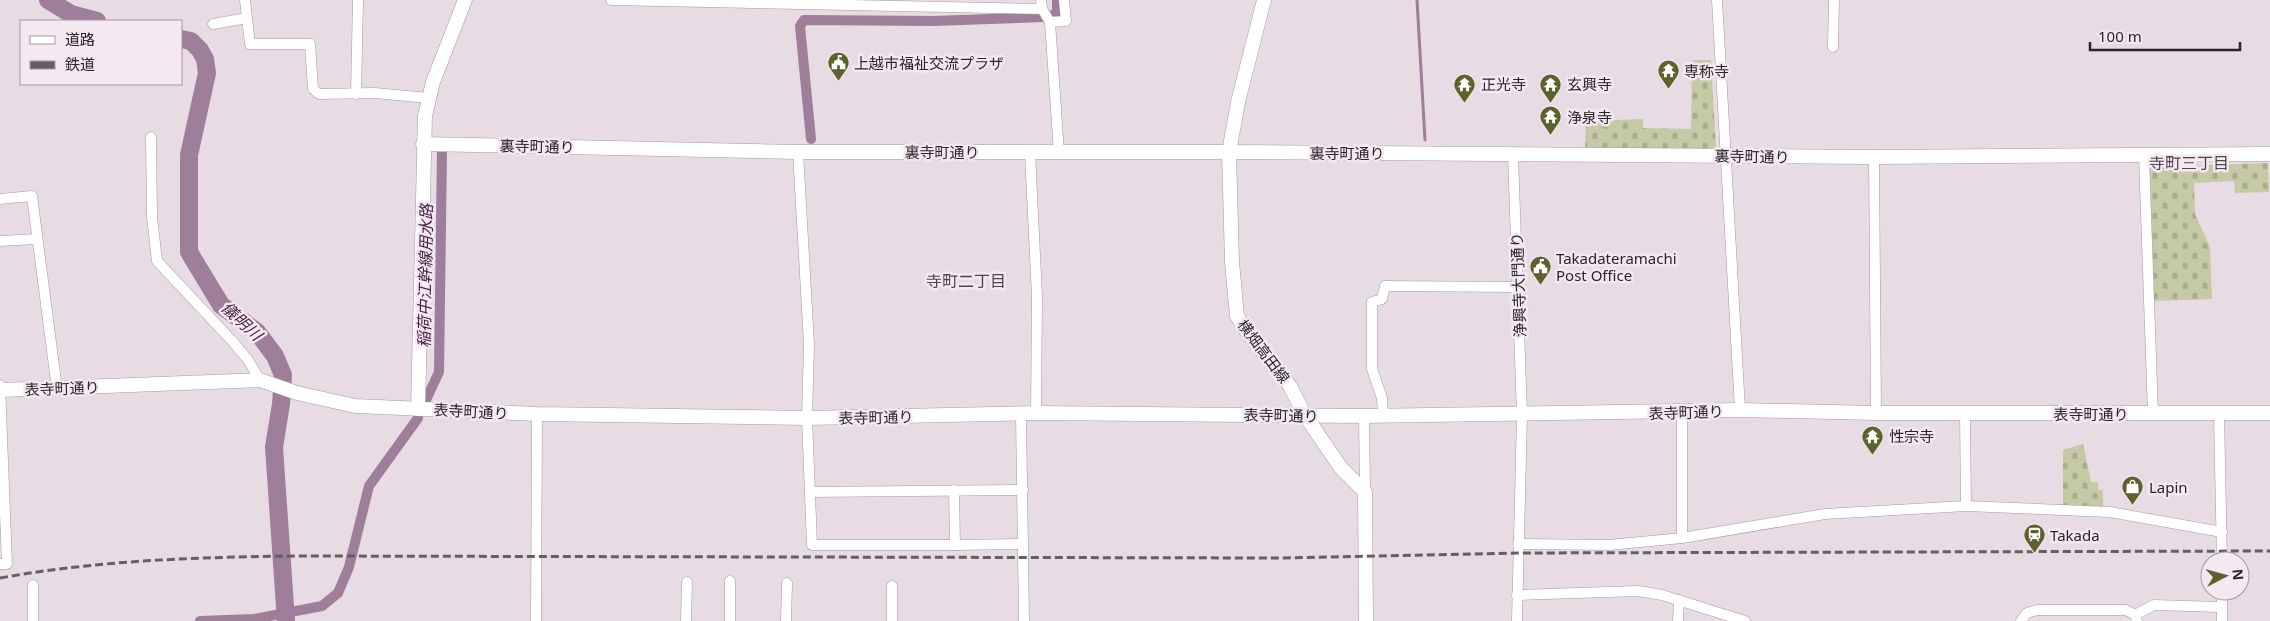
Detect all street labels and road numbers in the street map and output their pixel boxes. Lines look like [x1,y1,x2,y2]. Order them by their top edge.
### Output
street label: 裏寺町通り [499,135,575,157]
street label: 裏寺町通り [904,142,980,162]
street label: 裏寺町通り [1309,143,1385,163]
street label: 裏寺町通り [1714,145,1790,167]
street label: 浄興寺大門通り [1506,232,1530,338]
street label: 横畑高田線 [1233,315,1295,387]
street label: 表寺町通り [24,377,100,399]
street label: 表寺町通り [433,399,509,423]
street label: 表寺町通り [1648,401,1724,423]
street label: 表寺町通り [1243,404,1319,426]
street label: 表寺町通り [2053,404,2129,424]
street label: 表寺町通り [838,406,914,428]

